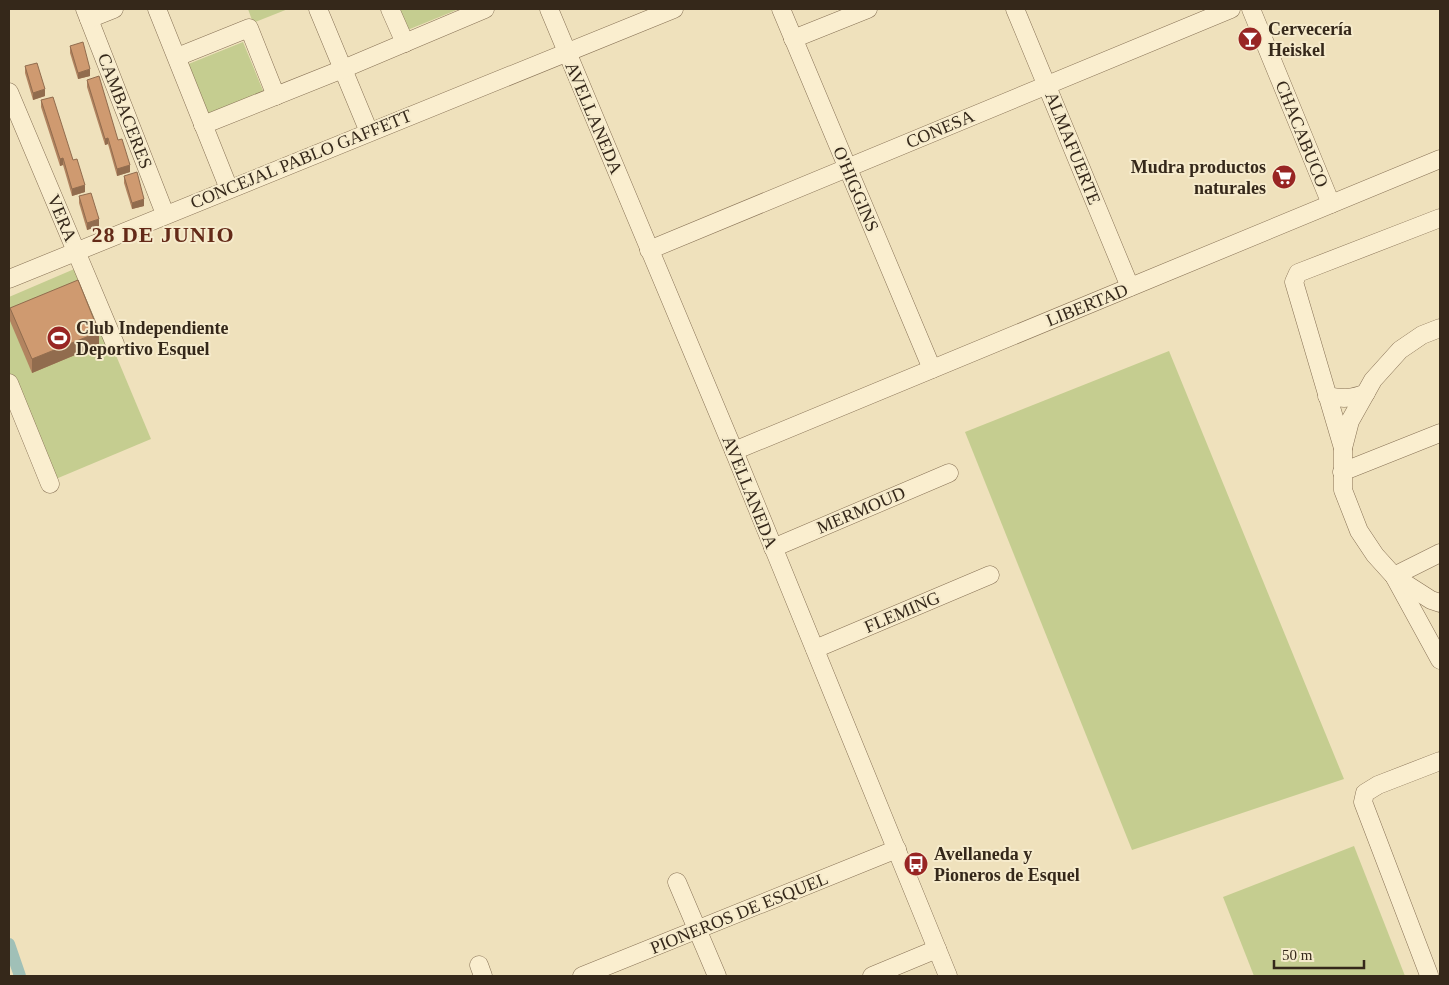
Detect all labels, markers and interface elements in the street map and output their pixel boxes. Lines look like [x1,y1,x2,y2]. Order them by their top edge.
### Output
place label: Cervecería Heiskel [1268,19,1352,60]
bar icon: Cervecería Heiskel [1237,26,1263,52]
street label: CAMBACERES [94,50,156,172]
street label: AVELLANEDA [561,59,627,177]
street label: CHACABUCO [1272,78,1332,190]
street label: ALMAFUERTE [1041,89,1105,207]
street label: CONCEJAL PABLO GAFFETT [188,105,414,213]
street label: CONESA [903,106,977,152]
street label: O'HIGGINS [829,144,883,234]
place label: Mudra productos naturales [1131,157,1266,198]
supermarket icon: Mudra productos naturales [1271,164,1297,190]
street label: VERA [43,192,81,244]
district label: 28 DE JUNIO [91,222,235,247]
street label: LIBERTAD [1043,280,1131,330]
place label: Club Independiente Deportivo Esquel [76,318,229,359]
sports icon: Club Independiente Deportivo Esquel [46,325,72,351]
street label: AVELLANEDA [718,433,782,551]
street label: MERMOUD [814,482,908,538]
street label: FLEMING [861,587,943,637]
place label: Avellaneda y Pioneros de Esquel [934,844,1080,885]
bus stop icon: Avellaneda y Pioneros de Esquel [903,851,929,877]
street label: PIONEROS DE ESQUEL [647,868,831,958]
scale bar [1274,938,1364,970]
text: 50 m [1282,947,1313,963]

